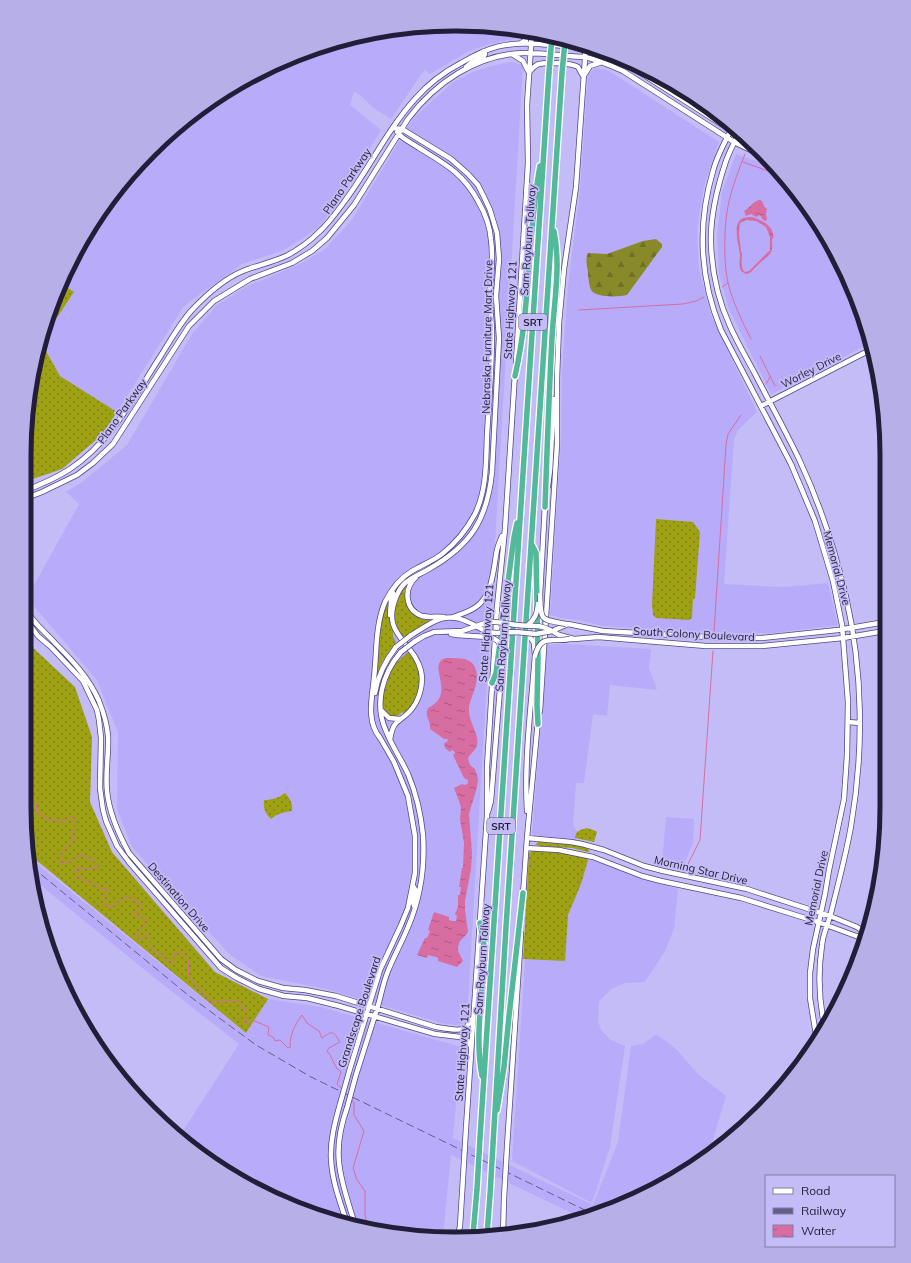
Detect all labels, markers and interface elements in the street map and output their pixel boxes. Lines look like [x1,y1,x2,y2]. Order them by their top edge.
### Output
street label: Plano Parkway [320,145,374,217]
street label: Sam Rayburn Tollway [517,184,539,296]
street label: Nebraska Furniture Mart Drive [479,260,495,414]
street label: State Highway 121 [500,260,520,360]
road number: SRT [519,314,547,330]
street label: Worley Drive [779,349,843,391]
street label: Plano Parkway [94,375,150,446]
street label: Memorial Drive [820,529,854,607]
street label: Sam Rayburn Tollway [492,580,514,692]
street label: State Highway 121 [476,583,496,683]
street label: South Colony Boulevard [633,624,755,644]
road number: SRT [487,818,515,834]
street label: Memorial Drive [801,849,831,927]
street label: Morning Star Drive [653,852,749,888]
street label: Destination Drive [145,859,213,935]
street label: Sam Rayburn Tollway [471,903,493,1015]
street label: Grandscape Boulevard [334,955,384,1069]
street label: State Highway 121 [452,1002,472,1102]
legend [765,1175,895,1247]
text: Road [801,1183,830,1198]
text: Railway [801,1203,847,1218]
text: Water [801,1223,837,1238]

